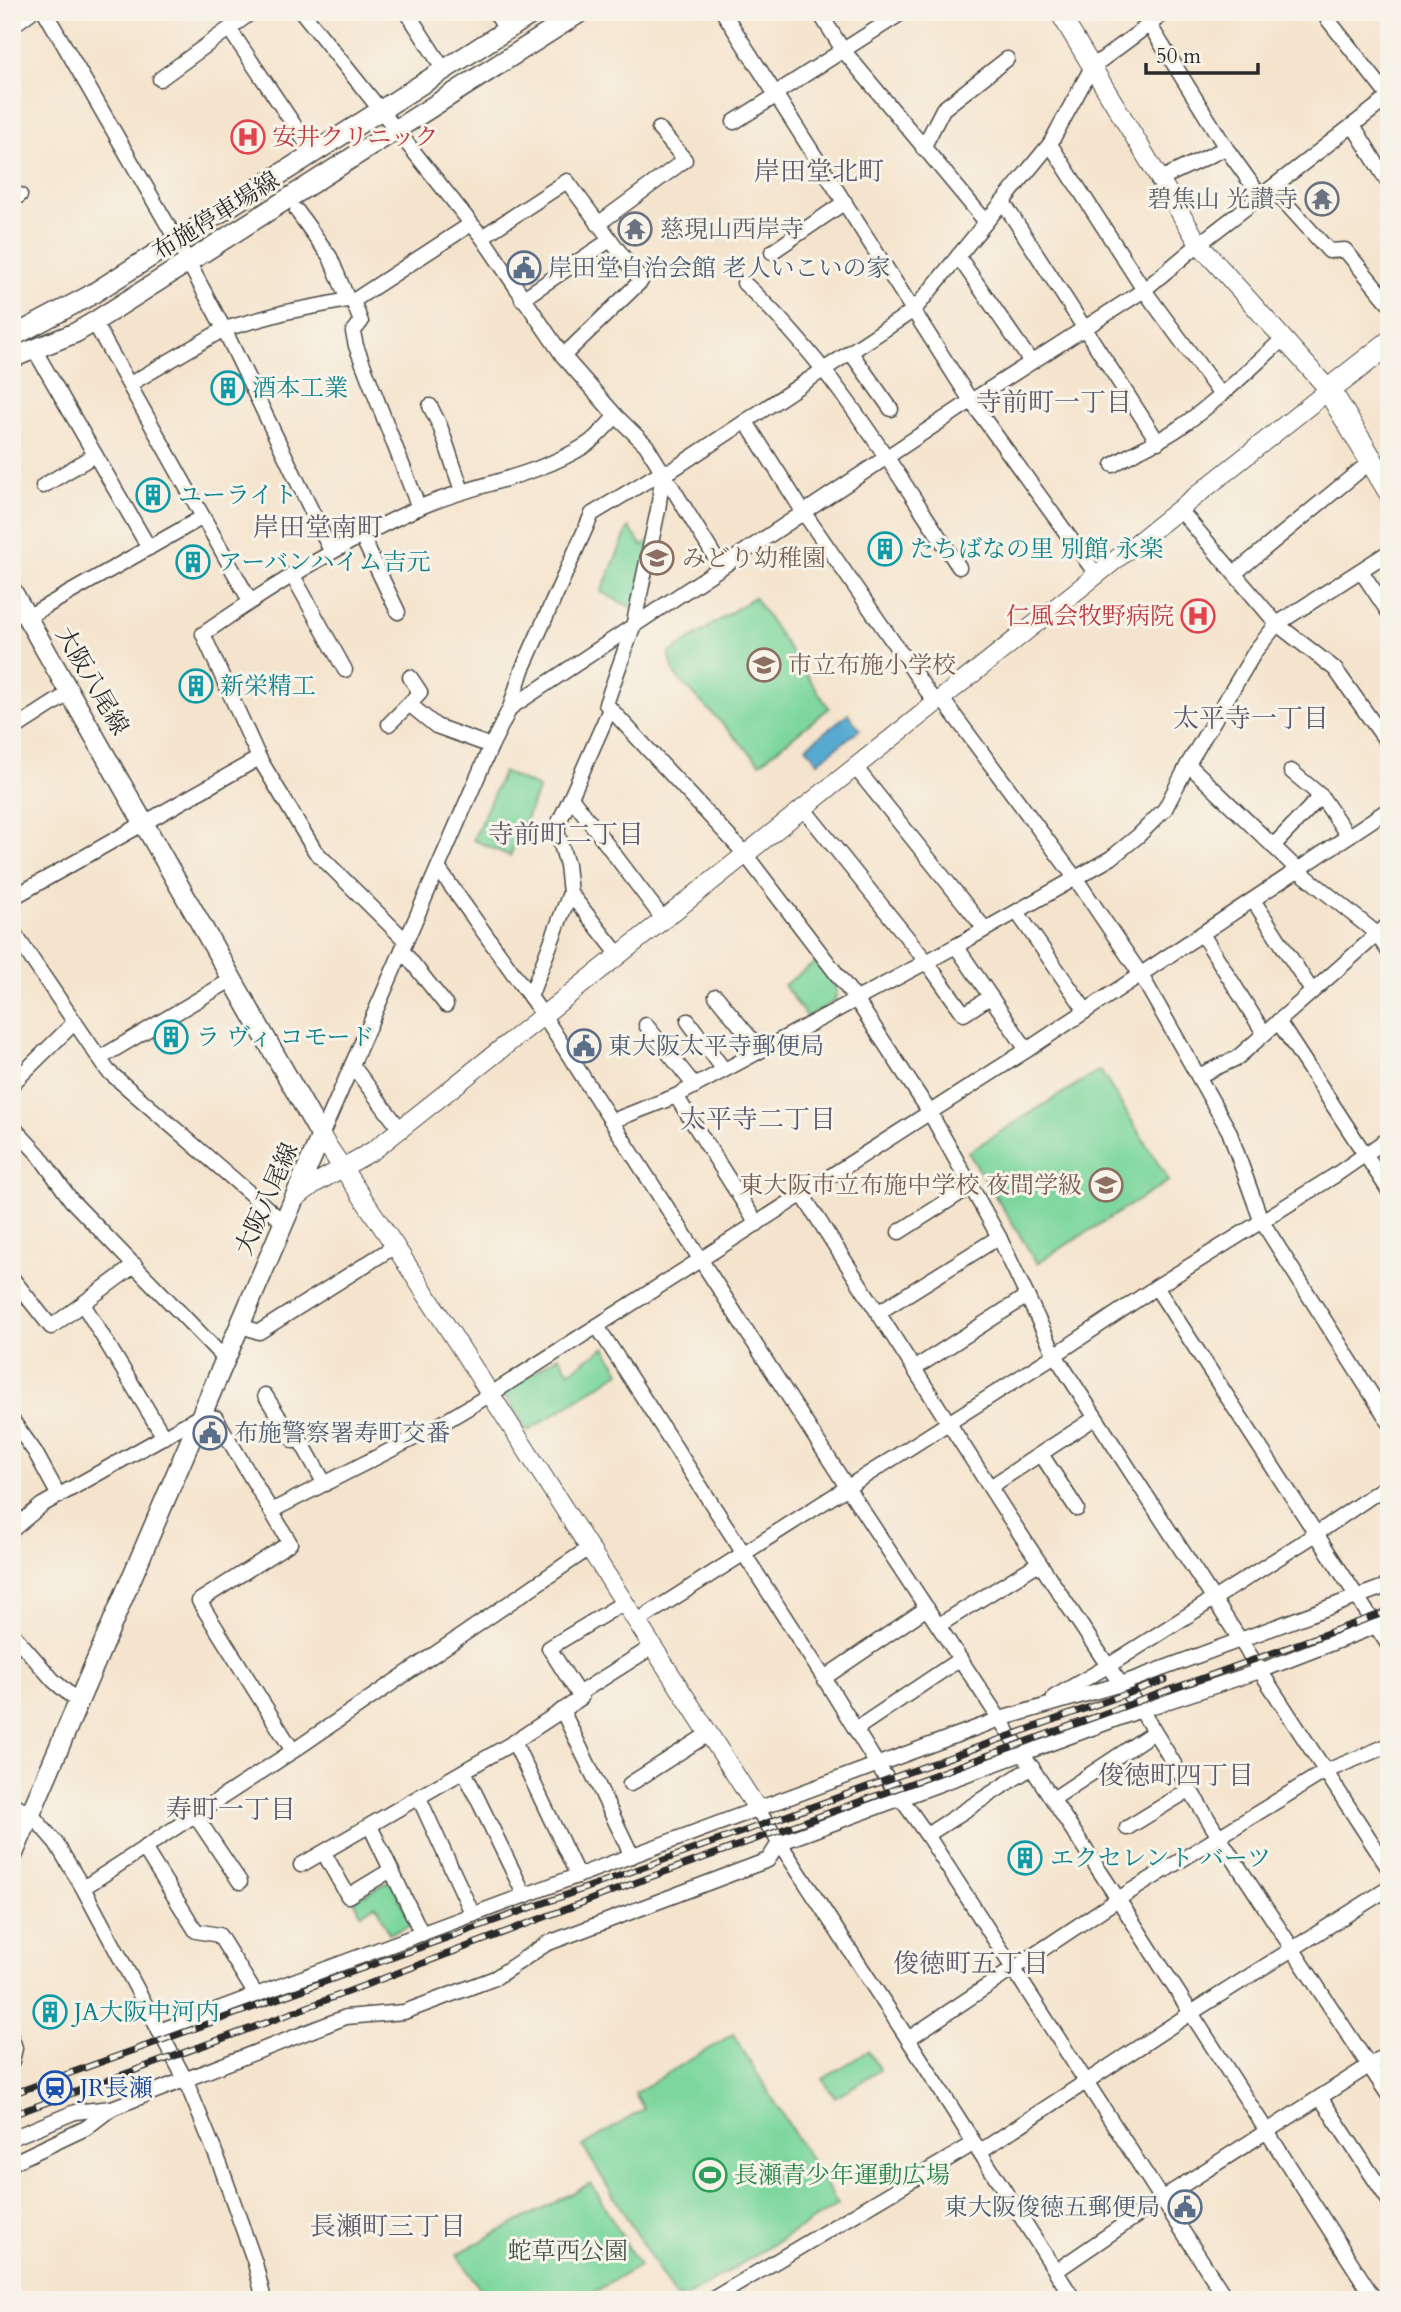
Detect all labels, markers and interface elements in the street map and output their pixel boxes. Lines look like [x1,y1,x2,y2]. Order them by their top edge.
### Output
scale bar [1146,32,1258,76]
text: 50 m [1156,42,1201,71]
hospital icon: 安井クリニック [229,118,267,156]
place label: 安井クリニック [272,121,439,154]
district label: 岸田堂北町 [754,154,884,189]
street label: 布施停車場線 [146,164,286,268]
temple icon: 碧焦山 光讃寺 [1303,180,1341,218]
place label: 碧焦山 光讃寺 [1148,183,1298,216]
temple icon: 慈現山西岸寺 [616,210,654,248]
place label: 慈現山西岸寺 [660,213,804,246]
public building icon: 岸田堂自治会館 老人いこいの家 [505,249,543,287]
place label: 岸田堂自治会館 老人いこいの家 [548,252,890,285]
building icon: 酒本工業 [209,369,247,407]
place label: 酒本工業 [252,372,348,405]
district label: 寺前町一丁目 [976,385,1132,420]
building icon: ユーライト [134,476,172,514]
place label: ユーライト [178,479,297,512]
district label: 岸田堂南町 [253,510,383,545]
building icon: たちばなの里 別館 永楽 [866,530,904,568]
place label: たちばなの里 別館 永楽 [910,533,1163,566]
school or university icon: みどり幼稚園 [638,539,676,577]
place label: みどり幼稚園 [682,542,826,575]
building icon: アーバンハイム吉元 [174,543,212,581]
place label: アーバンハイム吉元 [218,546,430,579]
hospital icon: 仁風会牧野病院 [1179,597,1217,635]
place label: 仁風会牧野病院 [1006,600,1174,633]
street label: 大阪八尾線 [48,621,136,741]
school or university icon: 市立布施小学校 [745,646,783,684]
place label: 市立布施小学校 [788,649,956,682]
building icon: 新栄精工 [177,667,215,705]
place label: 新栄精工 [220,670,316,703]
district label: 太平寺一丁目 [1173,701,1329,736]
district label: 寺前町二丁目 [488,817,644,852]
building icon: ラ ヴィ コモード [152,1018,190,1056]
place label: ラ ヴィ コモード [196,1021,375,1054]
public building icon: 東大阪太平寺郵便局 [565,1027,603,1065]
place label: 東大阪太平寺郵便局 [608,1030,824,1063]
district label: 太平寺二丁目 [680,1102,836,1137]
street label: 大阪八尾線 [228,1137,306,1261]
school or university icon: 東大阪市立布施中学校 夜間学級 [1087,1166,1125,1204]
place label: 東大阪市立布施中学校 夜間学級 [740,1169,1082,1202]
public building icon: 布施警察署寿町交番 [191,1414,229,1452]
place label: 布施警察署寿町交番 [234,1417,450,1450]
district label: 俊徳町四丁目 [1098,1758,1254,1793]
district label: 寿町一丁目 [166,1792,296,1827]
building icon: エクセレント バーツ [1006,1839,1044,1877]
place label: エクセレント バーツ [1050,1842,1271,1875]
district label: 俊徳町五丁目 [893,1946,1049,1981]
building icon: JA大阪中河内 [31,1993,69,2031]
place label: JA大阪中河内 [71,1996,219,2029]
station icon: JR長瀬 [36,2069,74,2107]
place label: JR長瀬 [77,2072,153,2105]
sports icon: 長瀬青少年運動広場 [691,2156,729,2194]
place label: 長瀬青少年運動広場 [734,2159,950,2192]
public building icon: 東大阪俊徳五郵便局 [1166,2188,1204,2226]
place label: 東大阪俊徳五郵便局 [944,2191,1160,2224]
district label: 長瀬町三丁目 [310,2209,466,2244]
park label: 蛇草西公園 [508,2235,628,2268]

